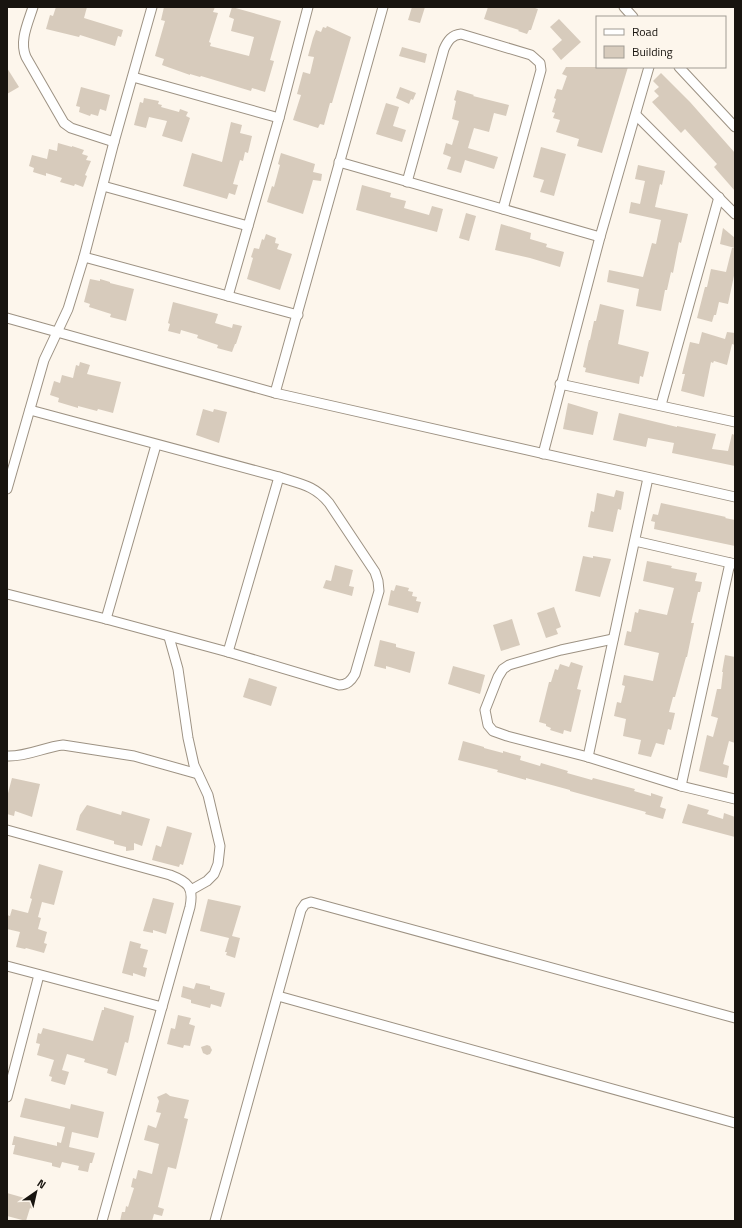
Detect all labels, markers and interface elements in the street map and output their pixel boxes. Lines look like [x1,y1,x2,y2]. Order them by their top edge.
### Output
legend [596,16,726,68]
text: Road [632,22,658,41]
text: Building [632,42,673,61]
north arrow [16,1172,56,1212]
text: N [34,1175,49,1192]

